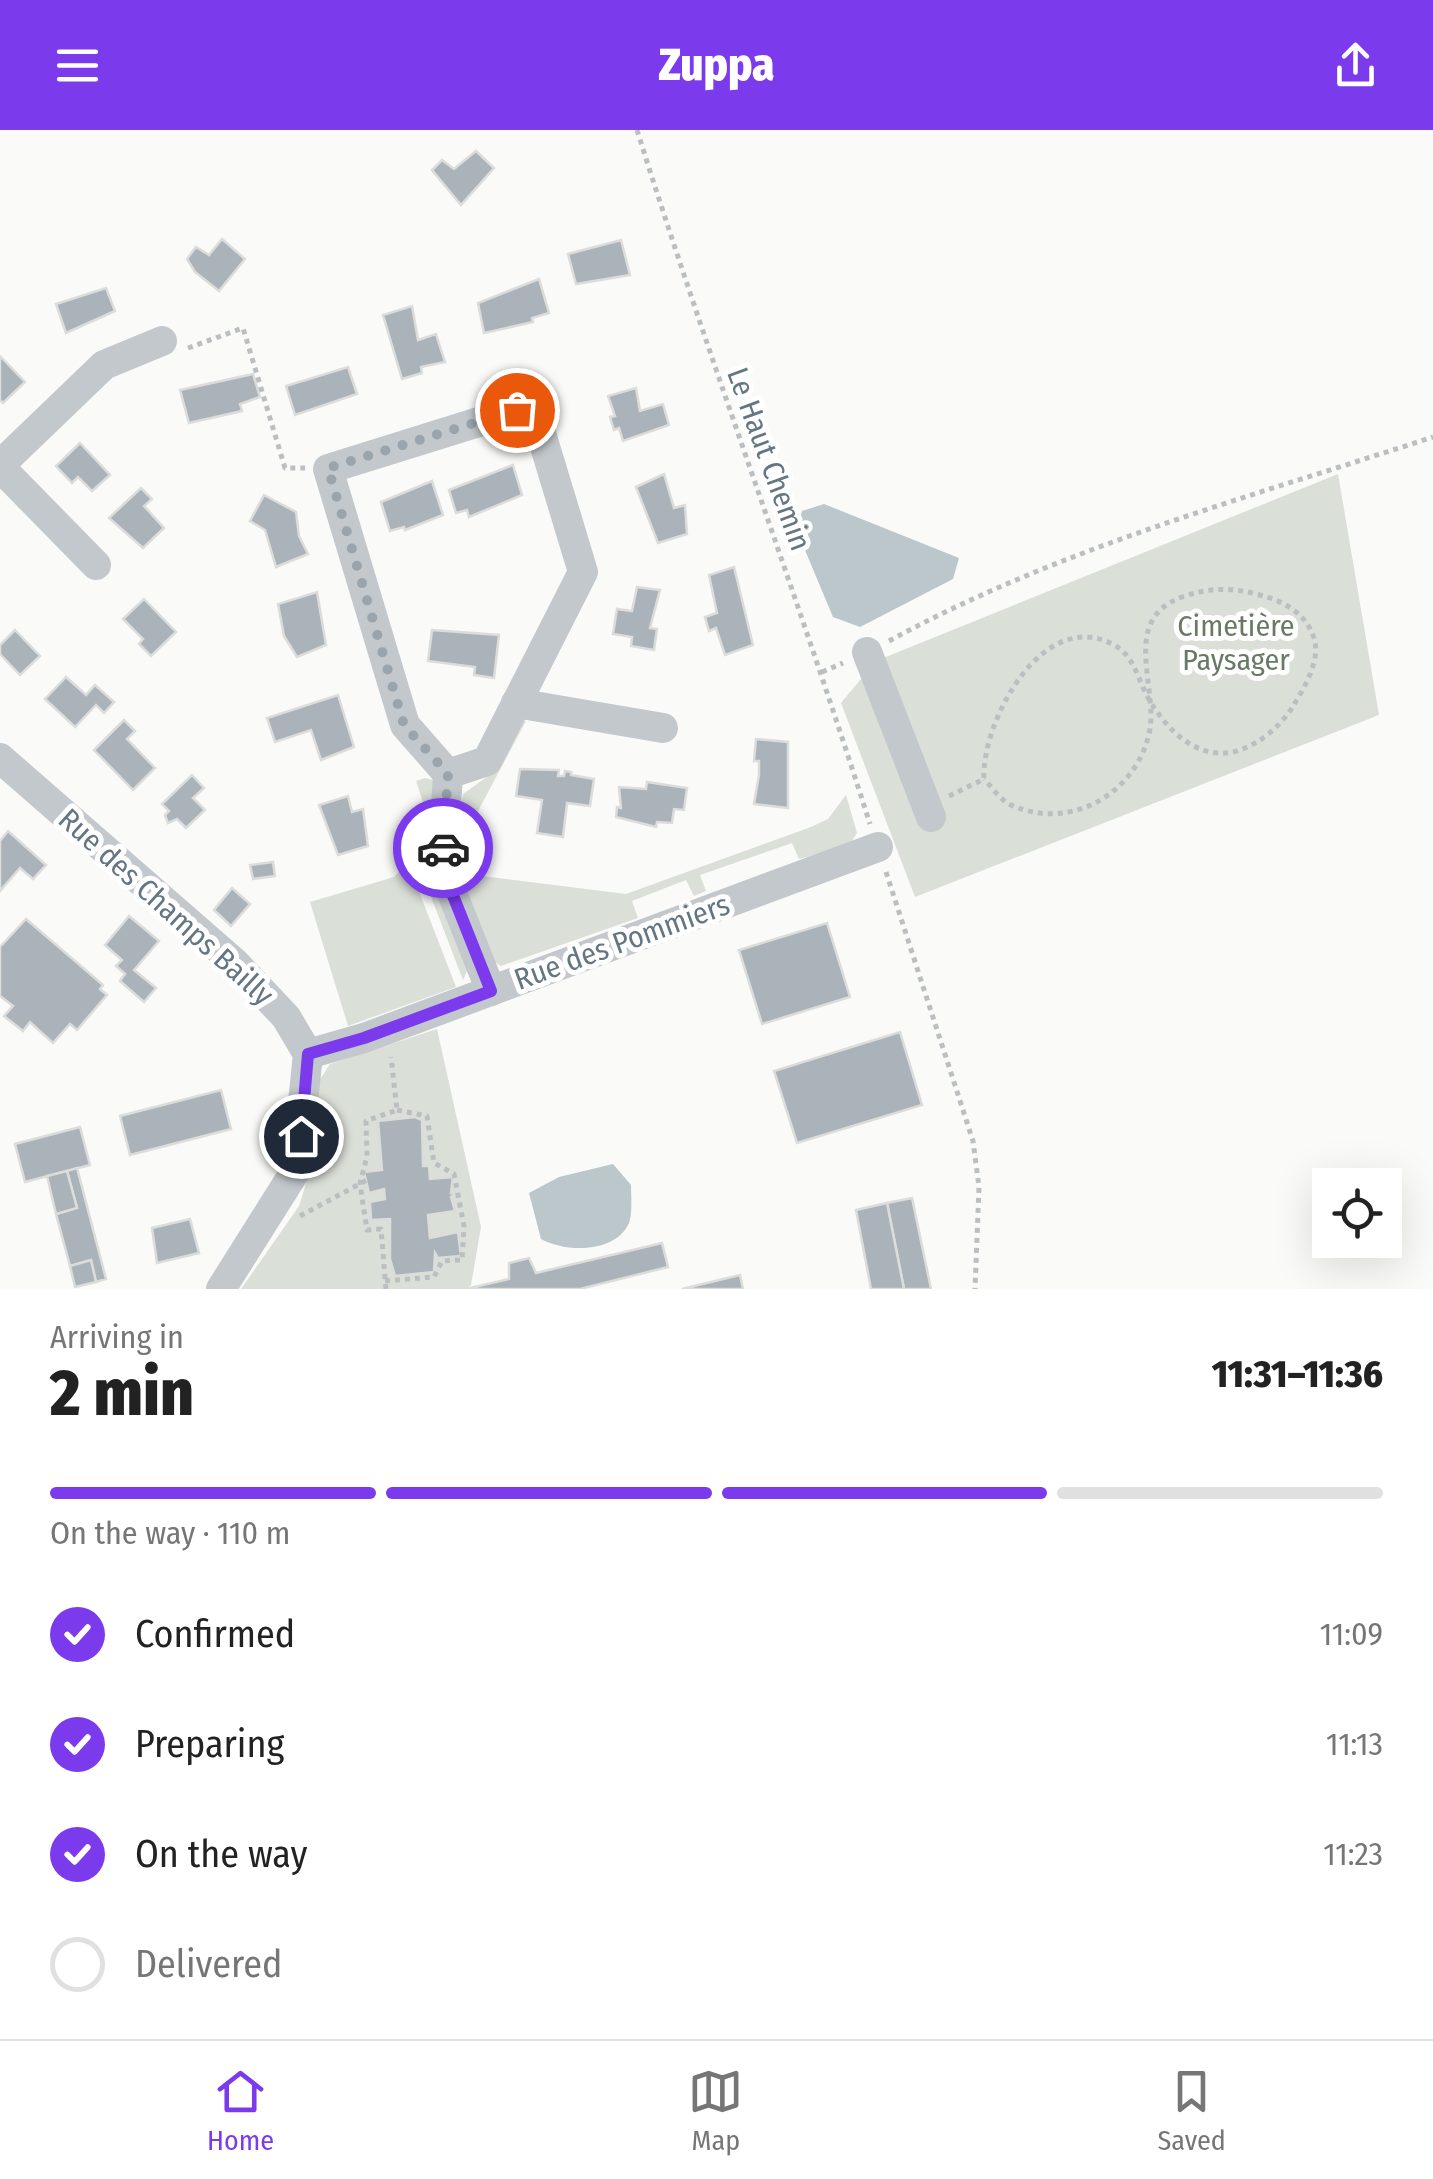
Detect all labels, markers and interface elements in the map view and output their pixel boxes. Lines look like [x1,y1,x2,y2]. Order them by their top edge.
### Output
icon: menu [50,38,105,93]
text: Zuppa [658,38,775,92]
icon: share [1328,38,1383,93]
street label: Le Haut Chemin [719,363,819,555]
pin [475,368,560,453]
icon: bag [490,383,545,438]
park label: Cimetière Paysager [1177,608,1295,678]
courier [393,798,493,898]
street label: Rue des Champs Bailly [51,801,281,1013]
icon: car [416,821,471,876]
street label: Rue des Pommiers [509,886,735,998]
pin [259,1094,344,1179]
icon: home [274,1109,329,1164]
map controls [1312,1168,1402,1258]
button: locate [1312,1168,1402,1258]
text: Arriving in [50,1318,184,1356]
text: 11:31–11:36 [1212,1351,1383,1397]
text: 2 min [50,1354,194,1432]
text: On the way · 110 m [50,1514,290,1552]
icon: check [50,1607,105,1662]
text: Confirmed [135,1611,295,1657]
text: 11:09 [1320,1615,1383,1653]
icon: check [50,1717,105,1772]
text: Preparing [135,1721,284,1767]
text: 11:13 [1326,1725,1383,1763]
icon: check [50,1827,105,1882]
text: On the way [135,1831,307,1877]
text: 11:23 [1323,1835,1383,1873]
text: Delivered [135,1941,282,1987]
tab: Home [207,2064,274,2157]
tab: Map [688,2064,743,2157]
tab: Saved [1157,2064,1226,2157]

